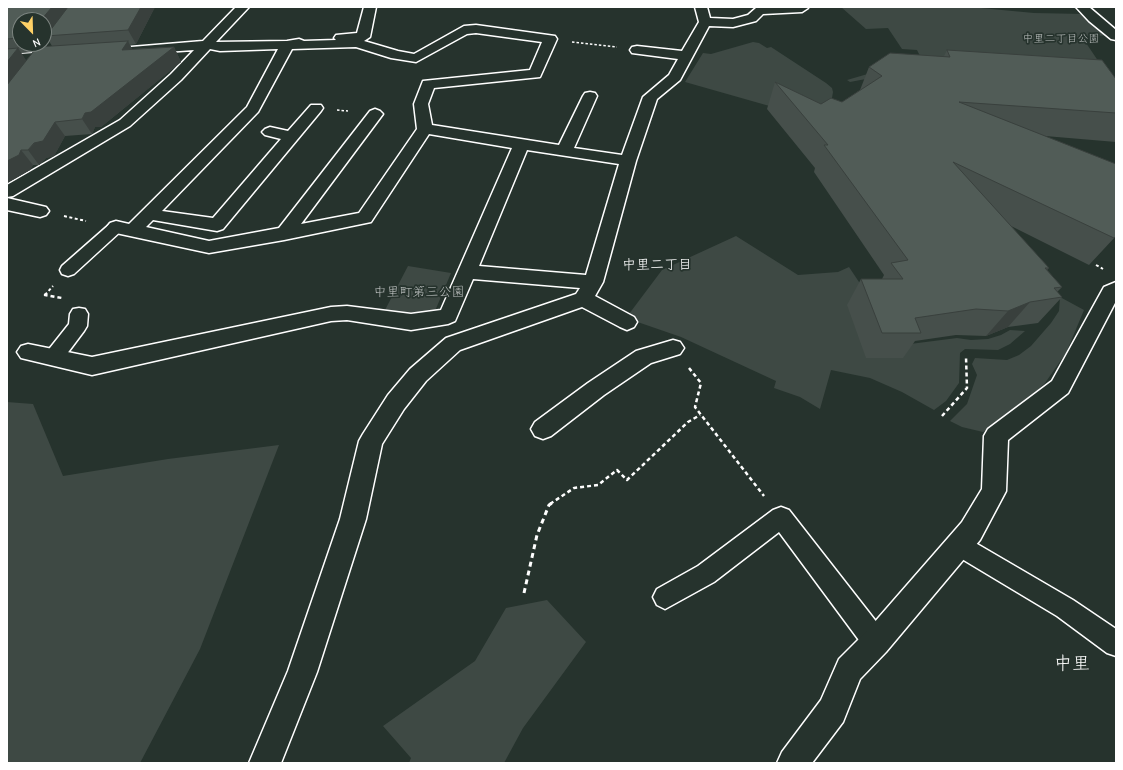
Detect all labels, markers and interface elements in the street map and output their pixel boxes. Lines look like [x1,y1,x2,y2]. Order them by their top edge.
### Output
north arrow [12,12,52,52]
park label: 中里二丁目公園 [1023,32,1099,46]
text: N [31,35,42,50]
district label: 中里二丁目 [622,257,692,273]
park label: 中里町第三公園 [374,284,464,300]
district label: 中里 [1054,653,1090,675]

